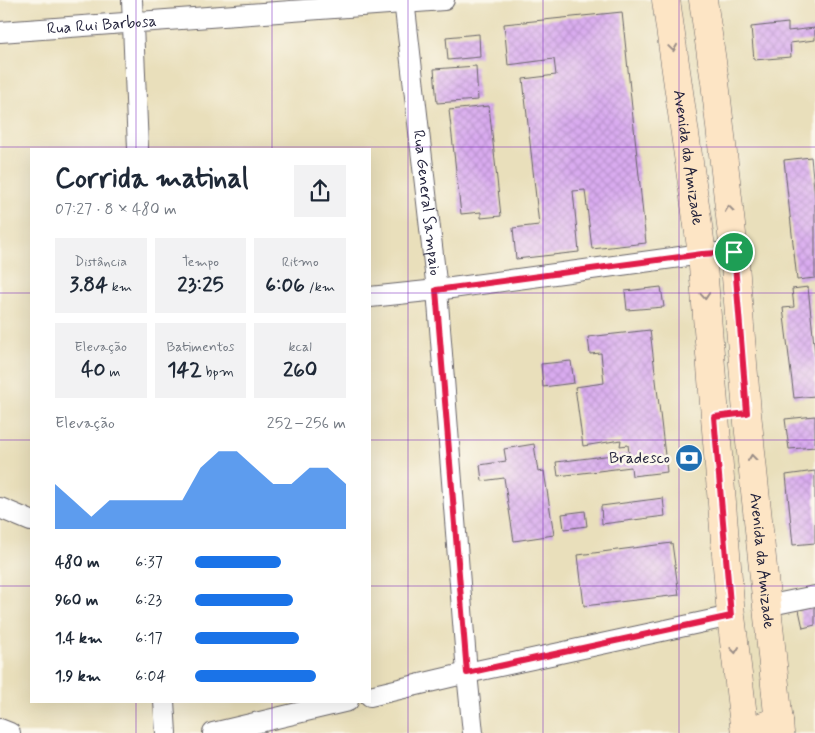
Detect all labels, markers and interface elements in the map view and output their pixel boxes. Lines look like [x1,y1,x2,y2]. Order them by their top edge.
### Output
street label: Rua Rui Barbosa [46,10,157,39]
one-way arrow [667,44,677,53]
street label: Avenida da Amizade [668,88,708,227]
street label: Rua General Sampaio [408,129,446,277]
text: Corrida matinal [55,161,249,198]
button: share [294,165,346,217]
text: 07:27 · 8 × 480 m [55,199,177,220]
one-way arrow [724,205,735,213]
pin [713,231,755,273]
icon: arrive [720,238,748,266]
text: Distância [75,253,127,271]
text: Tempo [182,253,219,271]
text: Ritmo [282,253,319,271]
text: 3.84 [69,271,108,299]
text: 23:25 [177,271,224,299]
text: 6:06 [265,271,305,299]
text: km [108,278,132,296]
text: /km [305,278,335,296]
one-way arrow [699,292,710,300]
text: Elevação [75,338,127,356]
text: Batimentos [166,338,235,356]
text: kcal [288,338,312,356]
text: 40 [81,356,105,384]
text: 142 [167,356,202,384]
text: 260 [283,356,317,384]
text: m [105,363,120,381]
text: bpm [202,363,234,381]
text: Elevação [55,413,115,434]
text: 252–256 m [267,413,346,434]
bank icon: Bradesco [674,443,704,473]
place label: Bradesco [609,448,670,469]
one-way arrow [747,454,758,462]
street label: Avenida da Amizade [745,492,780,630]
text: 480 m [55,552,100,573]
text: 6:37 [135,552,163,573]
text: 960 m [55,590,98,611]
text: 6:23 [135,590,162,611]
text: 1.4 km [55,628,102,649]
text: 6:17 [135,628,163,649]
one-way arrow [729,646,740,654]
text: 1.9 km [55,666,101,687]
text: 6:04 [135,666,166,687]

